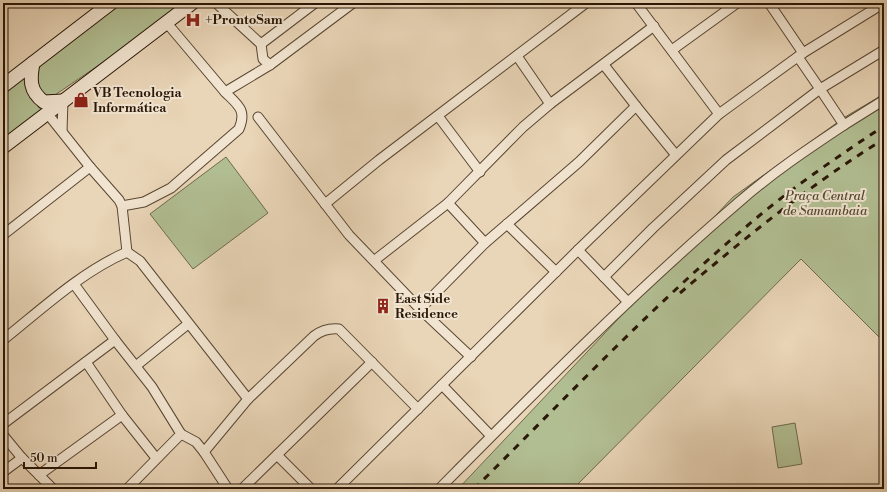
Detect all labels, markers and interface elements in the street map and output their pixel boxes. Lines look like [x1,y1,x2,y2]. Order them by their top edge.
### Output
hospital icon: +ProntoSam [184,11,202,29]
place label: +ProntoSam [205,12,283,28]
place label: VB Tecnologia Informática [92,85,182,116]
shop icon: VB Tecnologia Informática [72,91,90,109]
park label: Praça Central de Samambaia [783,188,868,219]
place label: East Side Residence [395,291,458,322]
building icon: East Side Residence [374,297,392,315]
scale bar [24,444,96,470]
text: 50 m [30,451,58,466]

